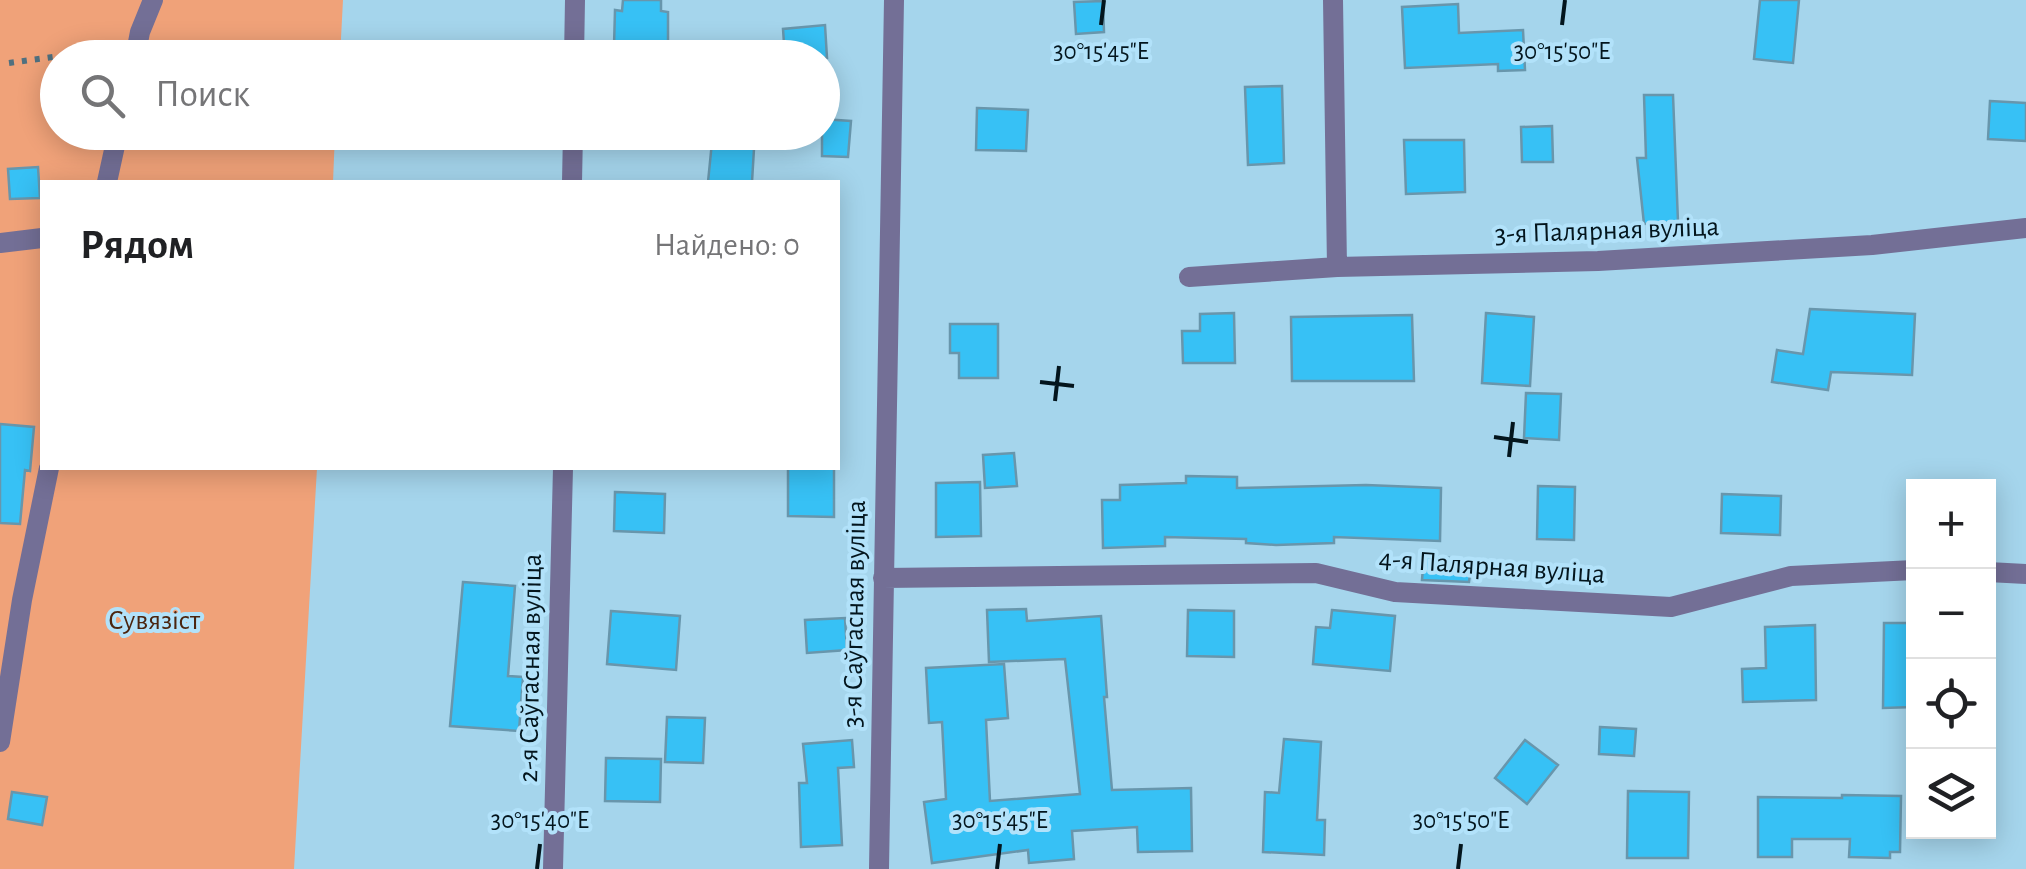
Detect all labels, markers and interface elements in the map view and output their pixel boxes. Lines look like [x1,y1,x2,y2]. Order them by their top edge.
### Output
text: 30°15'45"E [1053,39,1149,64]
text: 30°15'50"E [1514,39,1610,64]
search box [40,40,840,150]
icon: search [75,68,130,123]
text: Поиск [155,76,250,114]
street label: 3-я Палярная вуліца [1494,213,1720,249]
text: Рядом [80,224,194,266]
text: Найдено: 0 [654,229,800,261]
map controls [1906,479,1996,839]
button: + [1906,479,1996,569]
street label: 3-я Саўгасная вуліца [839,500,871,728]
street label: 4-я Палярная вуліца [1378,545,1606,589]
street label: 2-я Саўгасная вуліца [515,553,547,783]
button: − [1906,569,1996,659]
park label: Сувязіст [108,607,201,635]
button: locate [1906,659,1996,749]
button: layers [1906,749,1996,839]
text: 30°15'40"E [491,808,589,833]
text: 30°15'45"E [952,808,1048,833]
text: 30°15'50"E [1413,808,1509,833]

